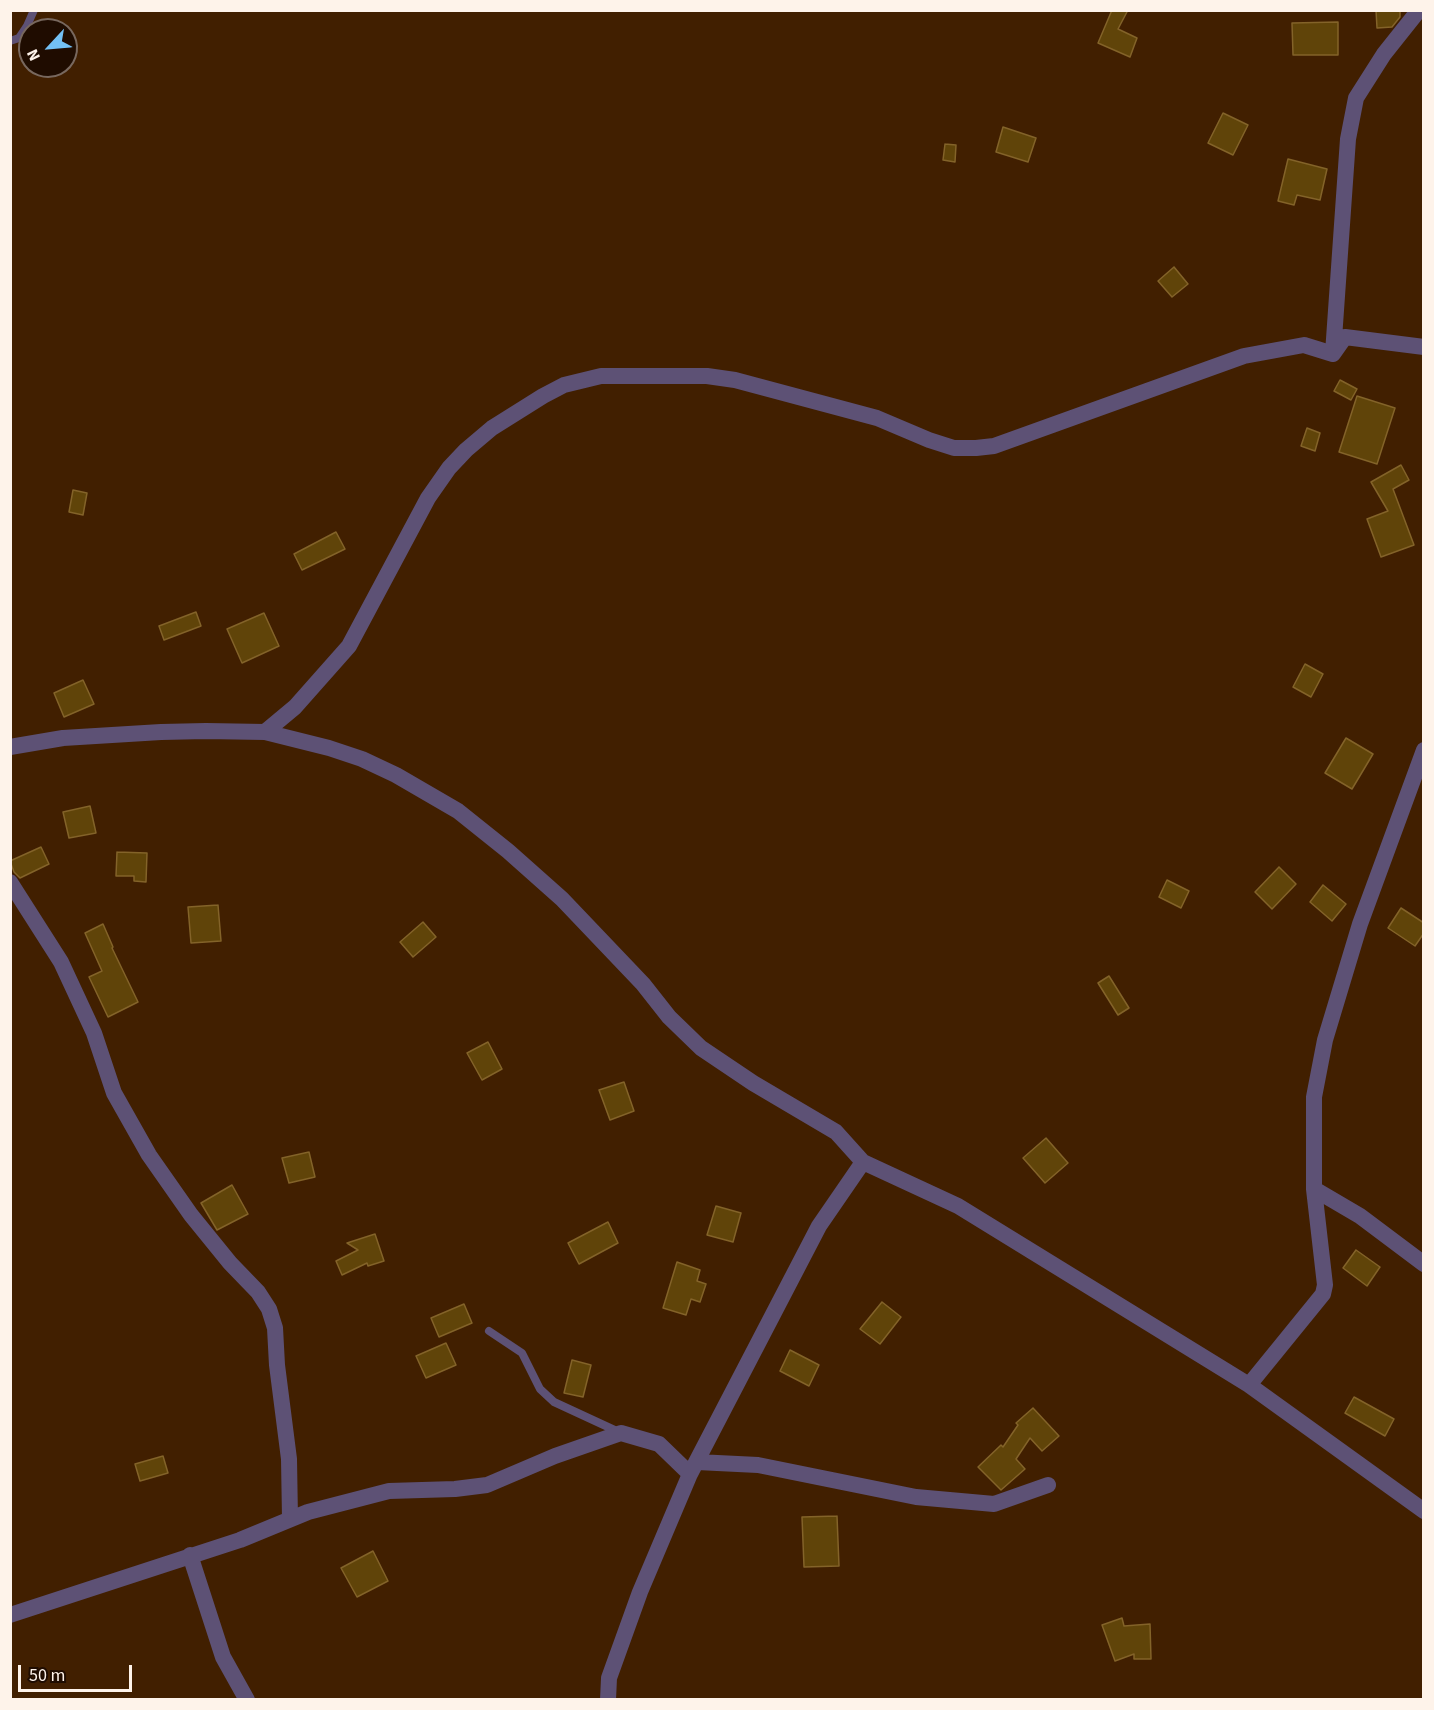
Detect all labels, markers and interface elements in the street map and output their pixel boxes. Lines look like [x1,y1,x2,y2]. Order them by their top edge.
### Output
north arrow [18,18,78,78]
text: N [21,45,46,65]
scale bar [21,1653,135,1691]
text: 50 m [29,1663,65,1688]

